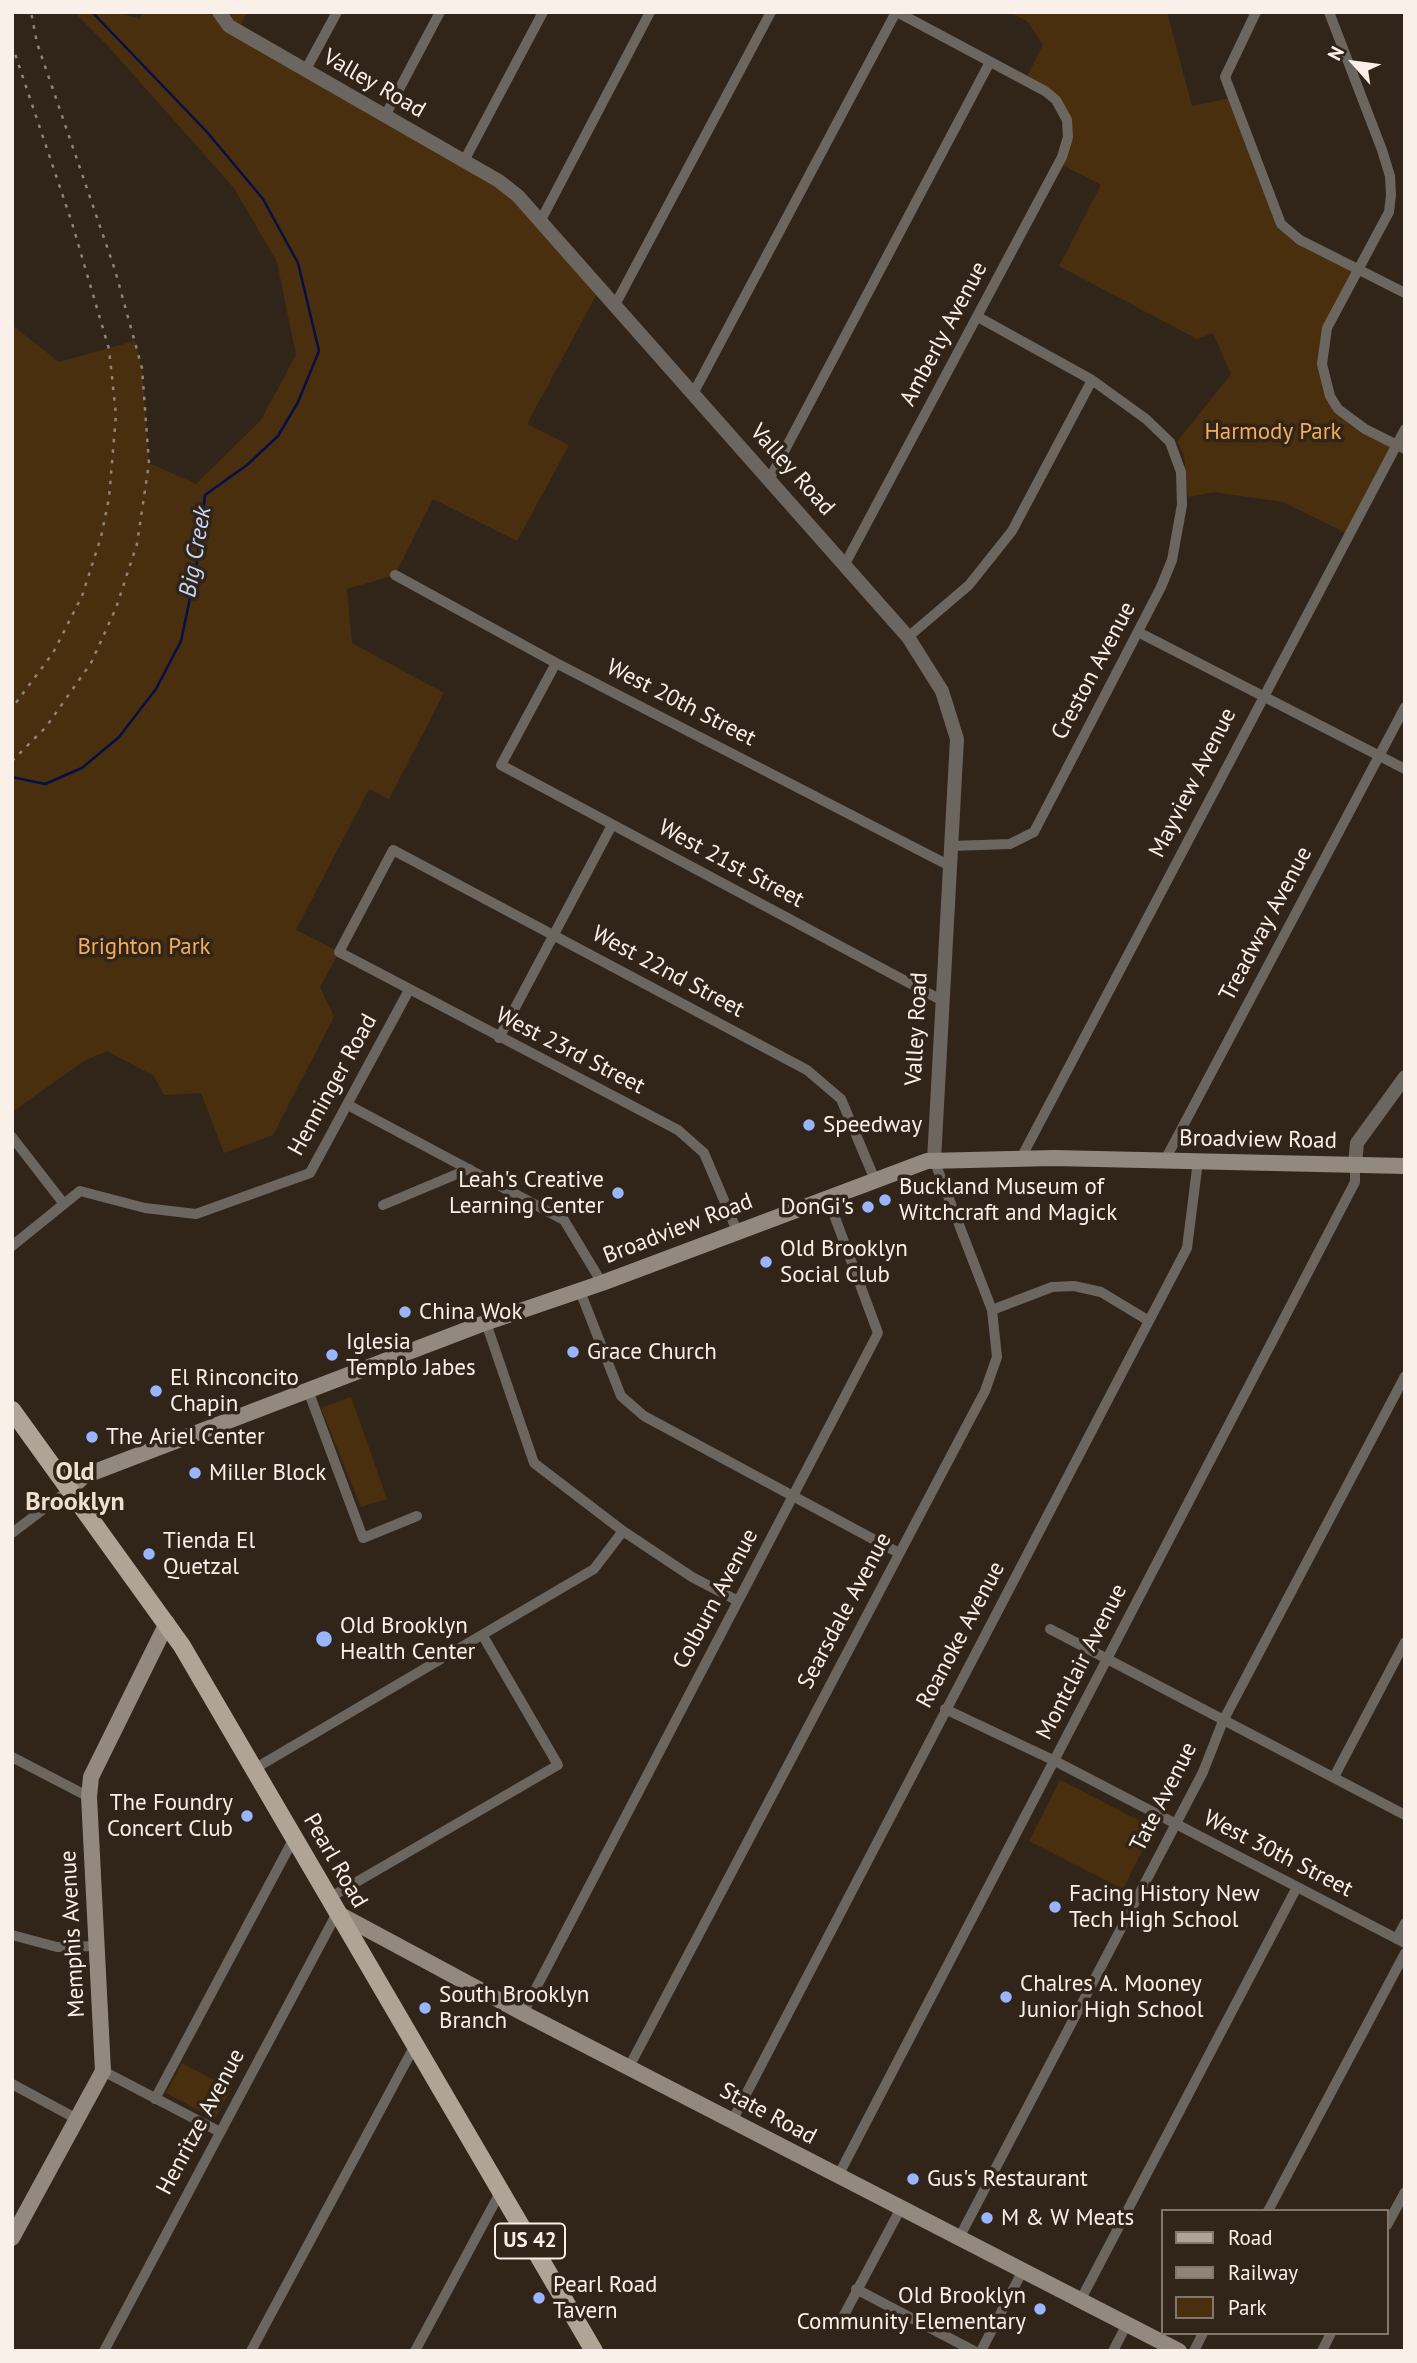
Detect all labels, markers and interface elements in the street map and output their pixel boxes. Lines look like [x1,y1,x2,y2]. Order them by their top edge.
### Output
north arrow [1319,28,1389,98]
text: N [1322,42,1349,64]
street label: Valley Road [318,44,430,124]
street label: Amberly Avenue [894,257,994,411]
park label: Harmody Park [1204,418,1342,446]
street label: Valley Road [744,419,840,521]
water label: Big Creek [174,505,218,599]
street label: Creston Avenue [1046,597,1142,745]
street label: West 20th Street [602,654,760,752]
street label: Mayview Avenue [1143,704,1243,862]
street label: West 21st Street [654,814,808,914]
street label: Treadway Avenue [1214,842,1318,1006]
street label: West 22nd Street [587,920,749,1024]
park label: Brighton Park [77,933,211,961]
street label: Valley Road [900,972,934,1086]
street label: West 23rd Street [491,1002,649,1100]
street label: Henninger Road [283,1009,383,1161]
place label: Speedway [823,1111,922,1139]
marker: Speedway [801,1117,817,1133]
street label: Broadview Road [1179,1125,1337,1155]
place label: Leah's Creative Learning Center [449,1166,604,1220]
place label: Buckland Museum of Witchcraft and Magick [899,1173,1117,1227]
marker: Leah's Creative Learning Center [610,1185,626,1201]
street label: Broadview Road [599,1188,757,1270]
marker: Buckland Museum of Witchcraft and Magick [877,1192,893,1208]
place label: DonGi's [781,1193,854,1221]
marker: DonGi's [860,1199,876,1215]
place label: Old Brooklyn Social Club [780,1235,908,1289]
marker: Old Brooklyn Social Club [758,1254,774,1270]
place label: China Wok [419,1298,522,1326]
marker: China Wok [397,1304,413,1320]
place label: Iglesia Templo Jabes [346,1328,476,1382]
place label: Grace Church [587,1338,717,1366]
marker: Grace Church [565,1344,581,1360]
marker: Iglesia Templo Jabes [324,1347,340,1363]
place label: El Rinconcito Chapin [170,1364,299,1418]
marker: El Rinconcito Chapin [148,1383,164,1399]
place label: The Ariel Center [106,1423,265,1451]
marker: The Ariel Center [84,1429,100,1445]
district label: Old Brooklyn [25,1457,125,1518]
place label: Miller Block [209,1459,326,1487]
marker: Miller Block [187,1465,203,1481]
street label: Colburn Avenue [668,1524,764,1674]
place label: Tienda El Quetzal [163,1527,255,1581]
street label: Searsdale Avenue [792,1528,898,1694]
marker: Tienda El Quetzal [141,1546,157,1562]
street label: Roanoke Avenue [911,1557,1011,1713]
street label: Montclair Avenue [1031,1580,1133,1744]
place label: Old Brooklyn Health Center [340,1612,475,1666]
marker: Old Brooklyn Health Center [314,1629,334,1649]
street label: Tate Avenue [1125,1738,1203,1856]
place label: The Foundry Concert Club [107,1789,233,1843]
street label: West 30th Street [1199,1805,1357,1903]
marker: The Foundry Concert Club [239,1808,255,1824]
street label: Pearl Road [297,1809,373,1913]
street label: Memphis Avenue [55,1850,91,2018]
place label: Facing History New Tech High School [1069,1880,1260,1934]
marker: Facing History New Tech High School [1047,1899,1063,1915]
place label: Chalres A. Mooney Junior High School [1020,1970,1203,2024]
place label: South Brooklyn Branch [439,1981,589,2035]
marker: Chalres A. Mooney Junior High School [998,1989,1014,2005]
marker: South Brooklyn Branch [417,2000,433,2016]
street label: Henritze Avenue [151,2044,251,2200]
street label: State Road [715,2077,821,2151]
place label: Gus's Restaurant [927,2165,1088,2193]
marker: Gus's Restaurant [905,2171,921,2187]
place label: M & W Meats [1001,2204,1134,2232]
legend [1162,2209,1389,2335]
marker: M & W Meats [979,2210,995,2226]
road number: US 42 [495,2224,565,2258]
text: Road [1228,2224,1272,2251]
text: Railway [1228,2259,1298,2286]
place label: Pearl Road Tavern [553,2271,657,2325]
place label: Old Brooklyn Community Elementary [797,2282,1026,2336]
marker: Pearl Road Tavern [531,2290,547,2306]
text: Park [1228,2294,1267,2321]
marker: Old Brooklyn Community Elementary [1032,2301,1048,2317]

